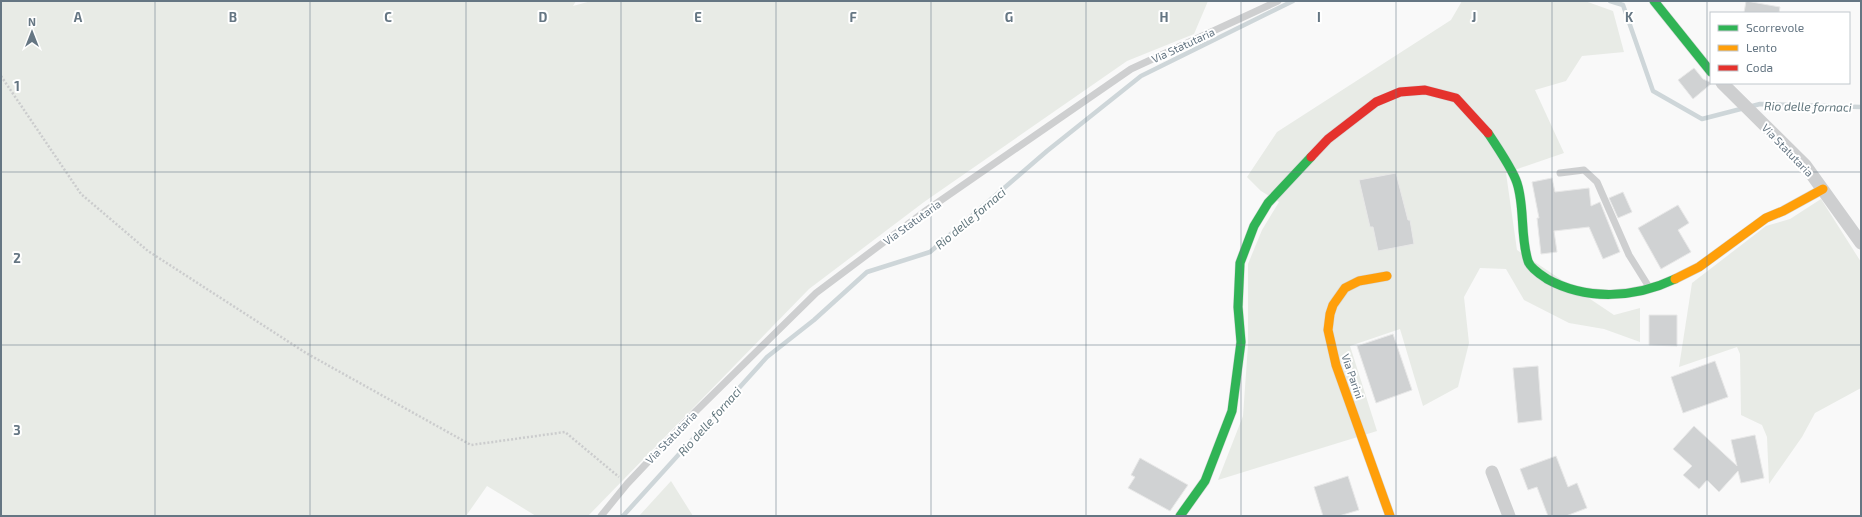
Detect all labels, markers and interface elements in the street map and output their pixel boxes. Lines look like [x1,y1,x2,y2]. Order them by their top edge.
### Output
text: A [74,9,83,25]
text: B [229,9,237,25]
text: C [384,9,392,25]
text: D [539,9,548,25]
text: E [694,9,702,25]
text: F [849,9,857,25]
text: G [1005,9,1013,25]
text: H [1160,9,1169,25]
text: I [1317,9,1321,25]
text: J [1472,9,1476,25]
text: K [1625,9,1634,25]
north arrow [12,12,52,52]
legend [1710,12,1850,84]
text: N [28,15,36,28]
text: Scorrevole [1746,20,1804,34]
street label: Via Statutaria [1149,25,1217,65]
text: Lento [1746,40,1777,54]
text: Coda [1746,60,1773,74]
text: 1 [14,78,20,94]
water label: Rio delle fornaci [1764,98,1852,114]
street label: Via Statutaria [1760,121,1816,179]
water label: Rio delle fornaci [932,184,1008,252]
street label: Via Statutaria [881,197,943,247]
text: 2 [13,250,21,266]
street label: Via Parini [1339,352,1367,400]
water label: Rio delle fornaci [674,384,744,458]
street label: Via Statutaria [643,408,699,466]
text: 3 [13,422,21,438]

